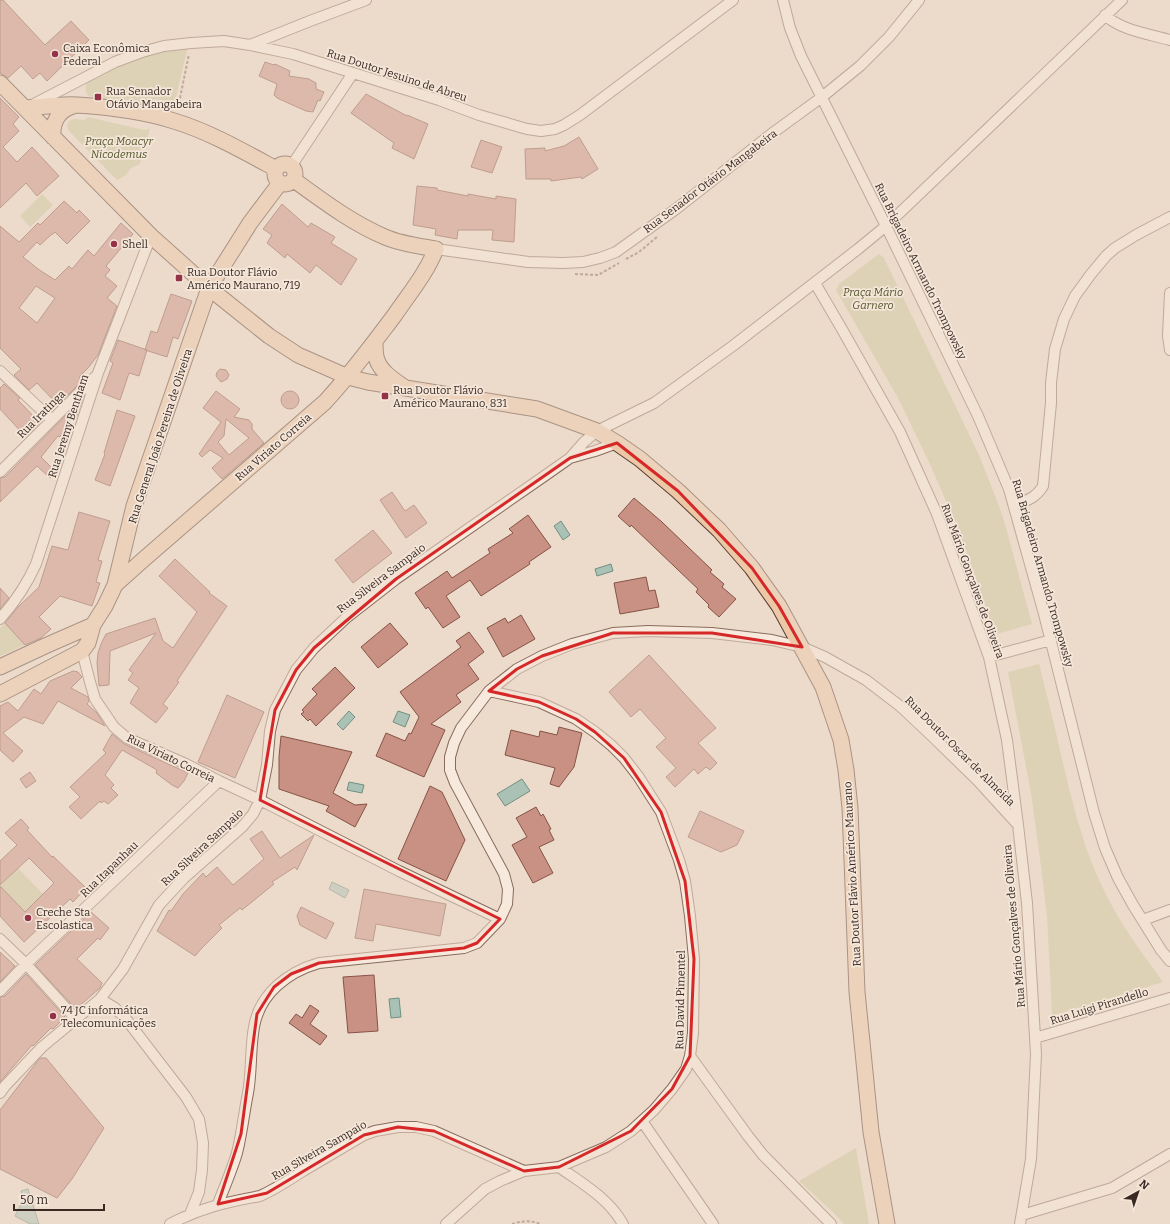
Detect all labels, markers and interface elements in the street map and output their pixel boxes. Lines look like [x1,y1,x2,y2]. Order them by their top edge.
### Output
place label: Caixa Econômica Federal [63,42,150,68]
street label: Rua Doutor Jesuino de Abreu [325,47,469,104]
marker: Caixa Econômica Federal [50,49,60,59]
place label: Rua Senador Otávio Mangabeira [106,85,202,111]
marker: Rua Senador Otávio Mangabeira [93,92,103,102]
street label: Rua Senador Otávio Mangabeira [641,127,780,236]
park label: Praça Moacyr Nicodemus [85,135,153,161]
street label: Rua Brigadeiro Armando Trompowsky [872,181,969,362]
place label: Shell [122,238,148,251]
marker: Shell [109,239,119,249]
place label: Rua Doutor Flávio Américo Maurano, 719 [187,266,300,292]
marker: Rua Doutor Flávio Américo Maurano, 719 [174,273,184,283]
park label: Praça Mário Garnero [843,286,903,312]
street label: Rua General João Pereira de Oliveira [126,347,195,525]
street label: Rua Jeremy Bentham [46,373,91,479]
place label: Rua Doutor Flávio Américo Maurano, 831 [393,384,508,410]
street label: Rua Iratinga [15,388,68,441]
marker: Rua Doutor Flávio Américo Maurano, 831 [380,391,390,401]
street label: Rua Viriato Correia [233,411,314,484]
street label: Rua Brigadeiro Armando Trompowsky [1009,478,1076,669]
street label: Rua Mário Gonçalves de Oliveira [938,502,1007,660]
street label: Rua Silveira Sampaio [335,541,428,616]
street label: Rua Doutor Oscar de Almeida [902,694,1017,809]
street label: Rua Viriato Correia [125,731,217,785]
street label: Rua Doutor Flávio Américo Maurano [841,781,864,967]
street label: Rua Silveira Sampaio [159,806,246,889]
street label: Rua Itapanhau [78,838,141,900]
street label: Rua Mário Gonçalves de Oliveira [1001,844,1028,1008]
place label: Creche Sta Escolastica [36,906,93,932]
marker: Creche Sta Escolastica [23,913,33,923]
street label: Rua David Pimentel [673,950,688,1050]
street label: Rua Luigi Pirandello [1048,985,1150,1028]
place label: 74 JC informática Telecomunicações [61,1004,156,1030]
marker: 74 JC informática Telecomunicações [48,1011,58,1021]
street label: Rua Silveira Sampaio [270,1118,369,1183]
north arrow [1118,1172,1158,1212]
text: N [1137,1177,1152,1193]
scale bar [14,1186,104,1212]
text: 50 m [20,1193,49,1207]

